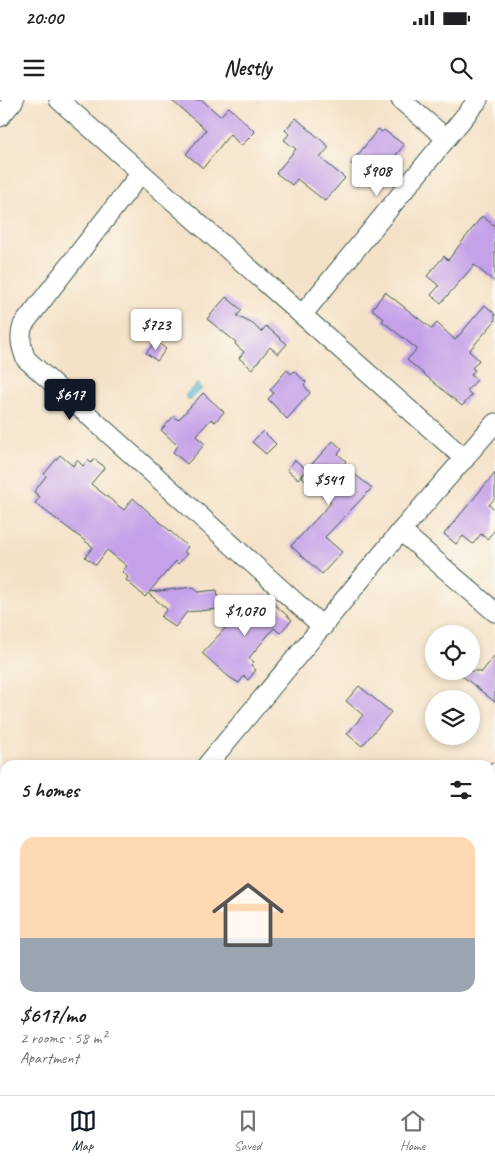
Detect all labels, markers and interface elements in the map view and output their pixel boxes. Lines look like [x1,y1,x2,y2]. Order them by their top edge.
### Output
text: 20:00 [25,6,63,30]
icon: menu [20,54,48,82]
text: Nestly [224,54,271,82]
icon: search [447,54,475,82]
pin: $908 [347,154,407,197]
text: $908 [363,161,391,181]
pin: $723 [126,308,186,351]
text: $723 [142,315,170,335]
pin: $617 [40,378,100,421]
text: $617 [55,385,85,405]
pin: $541 [299,464,359,506]
text: $541 [315,470,343,490]
pin: $1,070 [204,594,286,637]
text: $1,070 [225,601,265,621]
map controls [425,625,480,745]
button: locate [425,625,480,680]
button: layers [425,690,480,745]
icon: filters [447,776,475,804]
text: 5 homes [20,777,79,803]
icon: home [203,870,293,960]
text: $617/mo [20,1002,85,1028]
text: 2 rooms · 58 m² [20,1028,106,1048]
text: Apartment [20,1048,79,1068]
tab: Map [69,1107,97,1154]
tab: Saved [234,1107,262,1154]
tab: Home [399,1107,427,1154]

